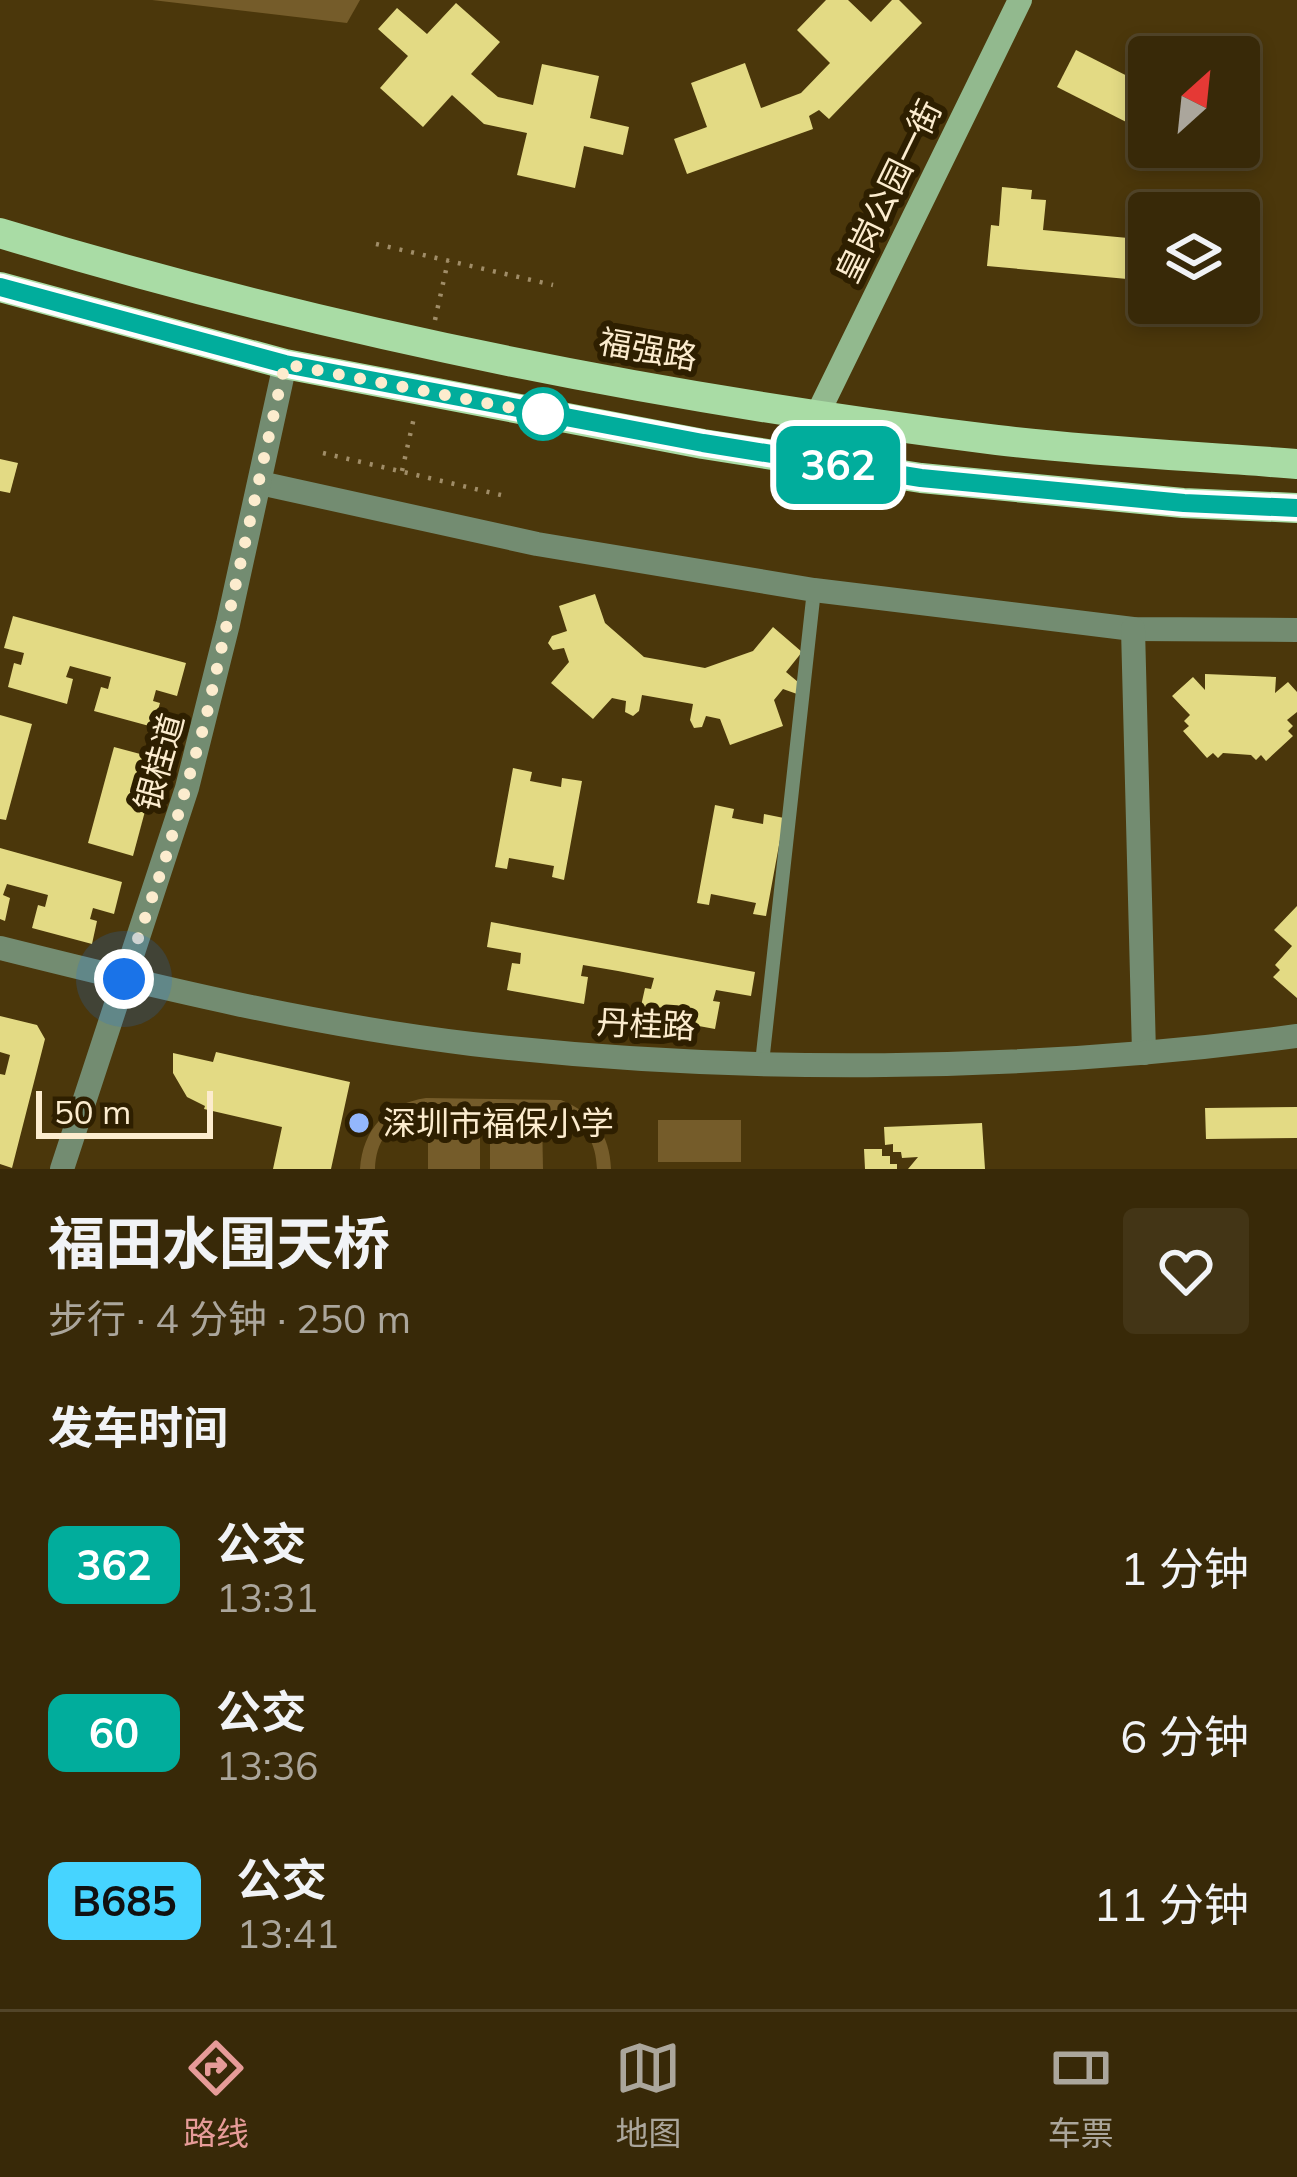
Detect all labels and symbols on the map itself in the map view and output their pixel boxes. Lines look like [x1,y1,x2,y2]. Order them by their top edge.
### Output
north arrow [1128,36,1260,168]
street label: 皇岗公园一街 [826,93,949,289]
street label: 福强路 [596,320,700,377]
unlabelled marker [518,389,568,439]
line badge: 362 [769,426,907,504]
street label: 银桂道 [125,709,192,815]
your location [94,949,154,1009]
street label: 丹桂路 [596,1000,697,1047]
scale bar [36,1085,213,1138]
place label: 深圳市福保小学 [383,1102,614,1143]
marker: 深圳市福保小学 [346,1110,372,1136]

